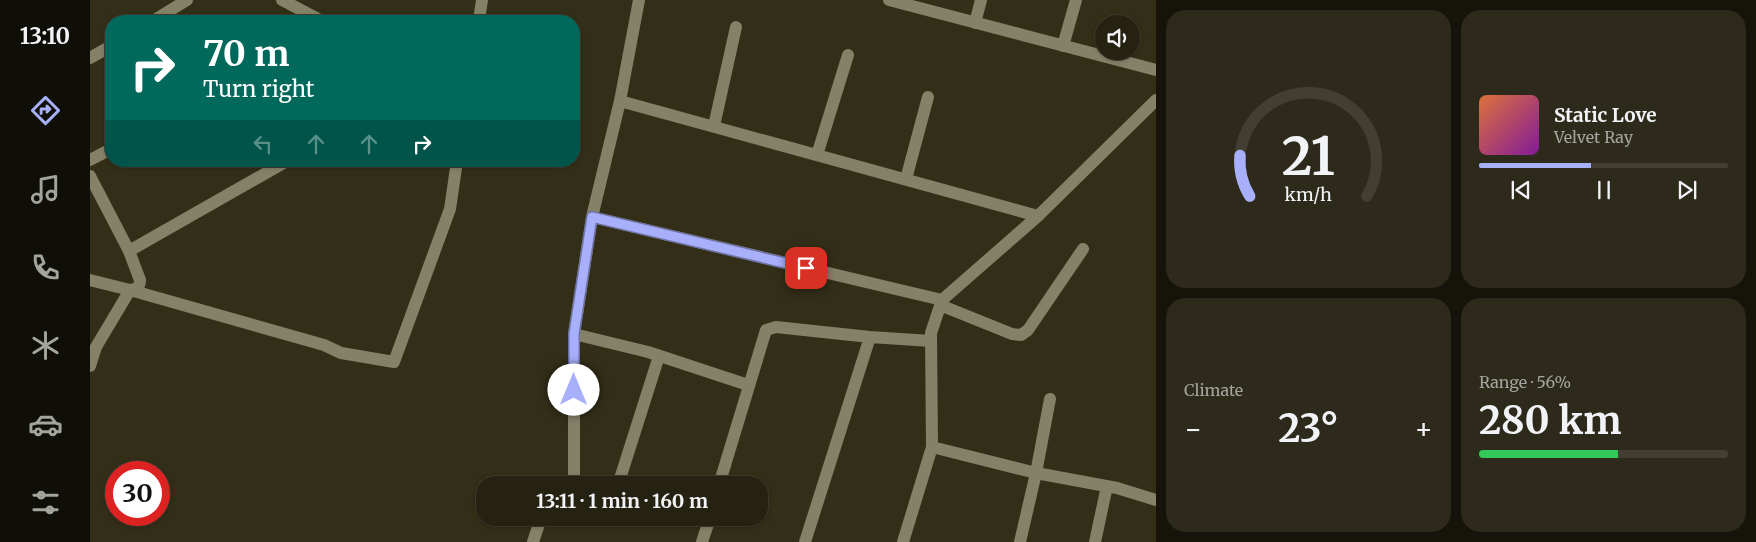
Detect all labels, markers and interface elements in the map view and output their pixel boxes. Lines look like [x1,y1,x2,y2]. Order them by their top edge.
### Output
map controls [1095,15,1140,60]
button: sound [1095,15,1140,60]
text: 13:10 [20,22,70,50]
text: 70 m [203,32,290,76]
icon: right [120,35,185,100]
text: Turn right [203,75,314,103]
icon: directions [28,93,63,128]
text: Static Love [1554,103,1657,127]
text: 21 [1282,124,1335,189]
text: Velvet Ray [1554,127,1633,147]
icon: left [249,130,277,158]
icon: ahead [302,130,330,158]
icon: ahead [355,130,383,158]
icon: right [408,130,436,158]
icon: music [28,172,63,207]
icon: previous [1507,176,1535,204]
icon: pause [1590,176,1618,204]
icon: next [1673,176,1701,204]
text: km/h [1285,183,1332,206]
pin [785,247,827,289]
icon: phone [28,250,63,285]
icon: arrive [792,254,820,282]
icon: climate [28,328,63,363]
position arrow [547,363,599,415]
text: Range · 56% [1479,372,1571,392]
text: Climate [1184,380,1243,400]
text: 280 km [1479,397,1621,444]
text: 23° [1278,405,1339,452]
icon: car [28,407,63,442]
text: − [1184,411,1203,447]
text: + [1414,411,1433,447]
speed limit sign: 30 [105,461,170,526]
icon: filters [28,485,63,520]
text: 13:11 · 1 min · 160 m [536,489,708,513]

